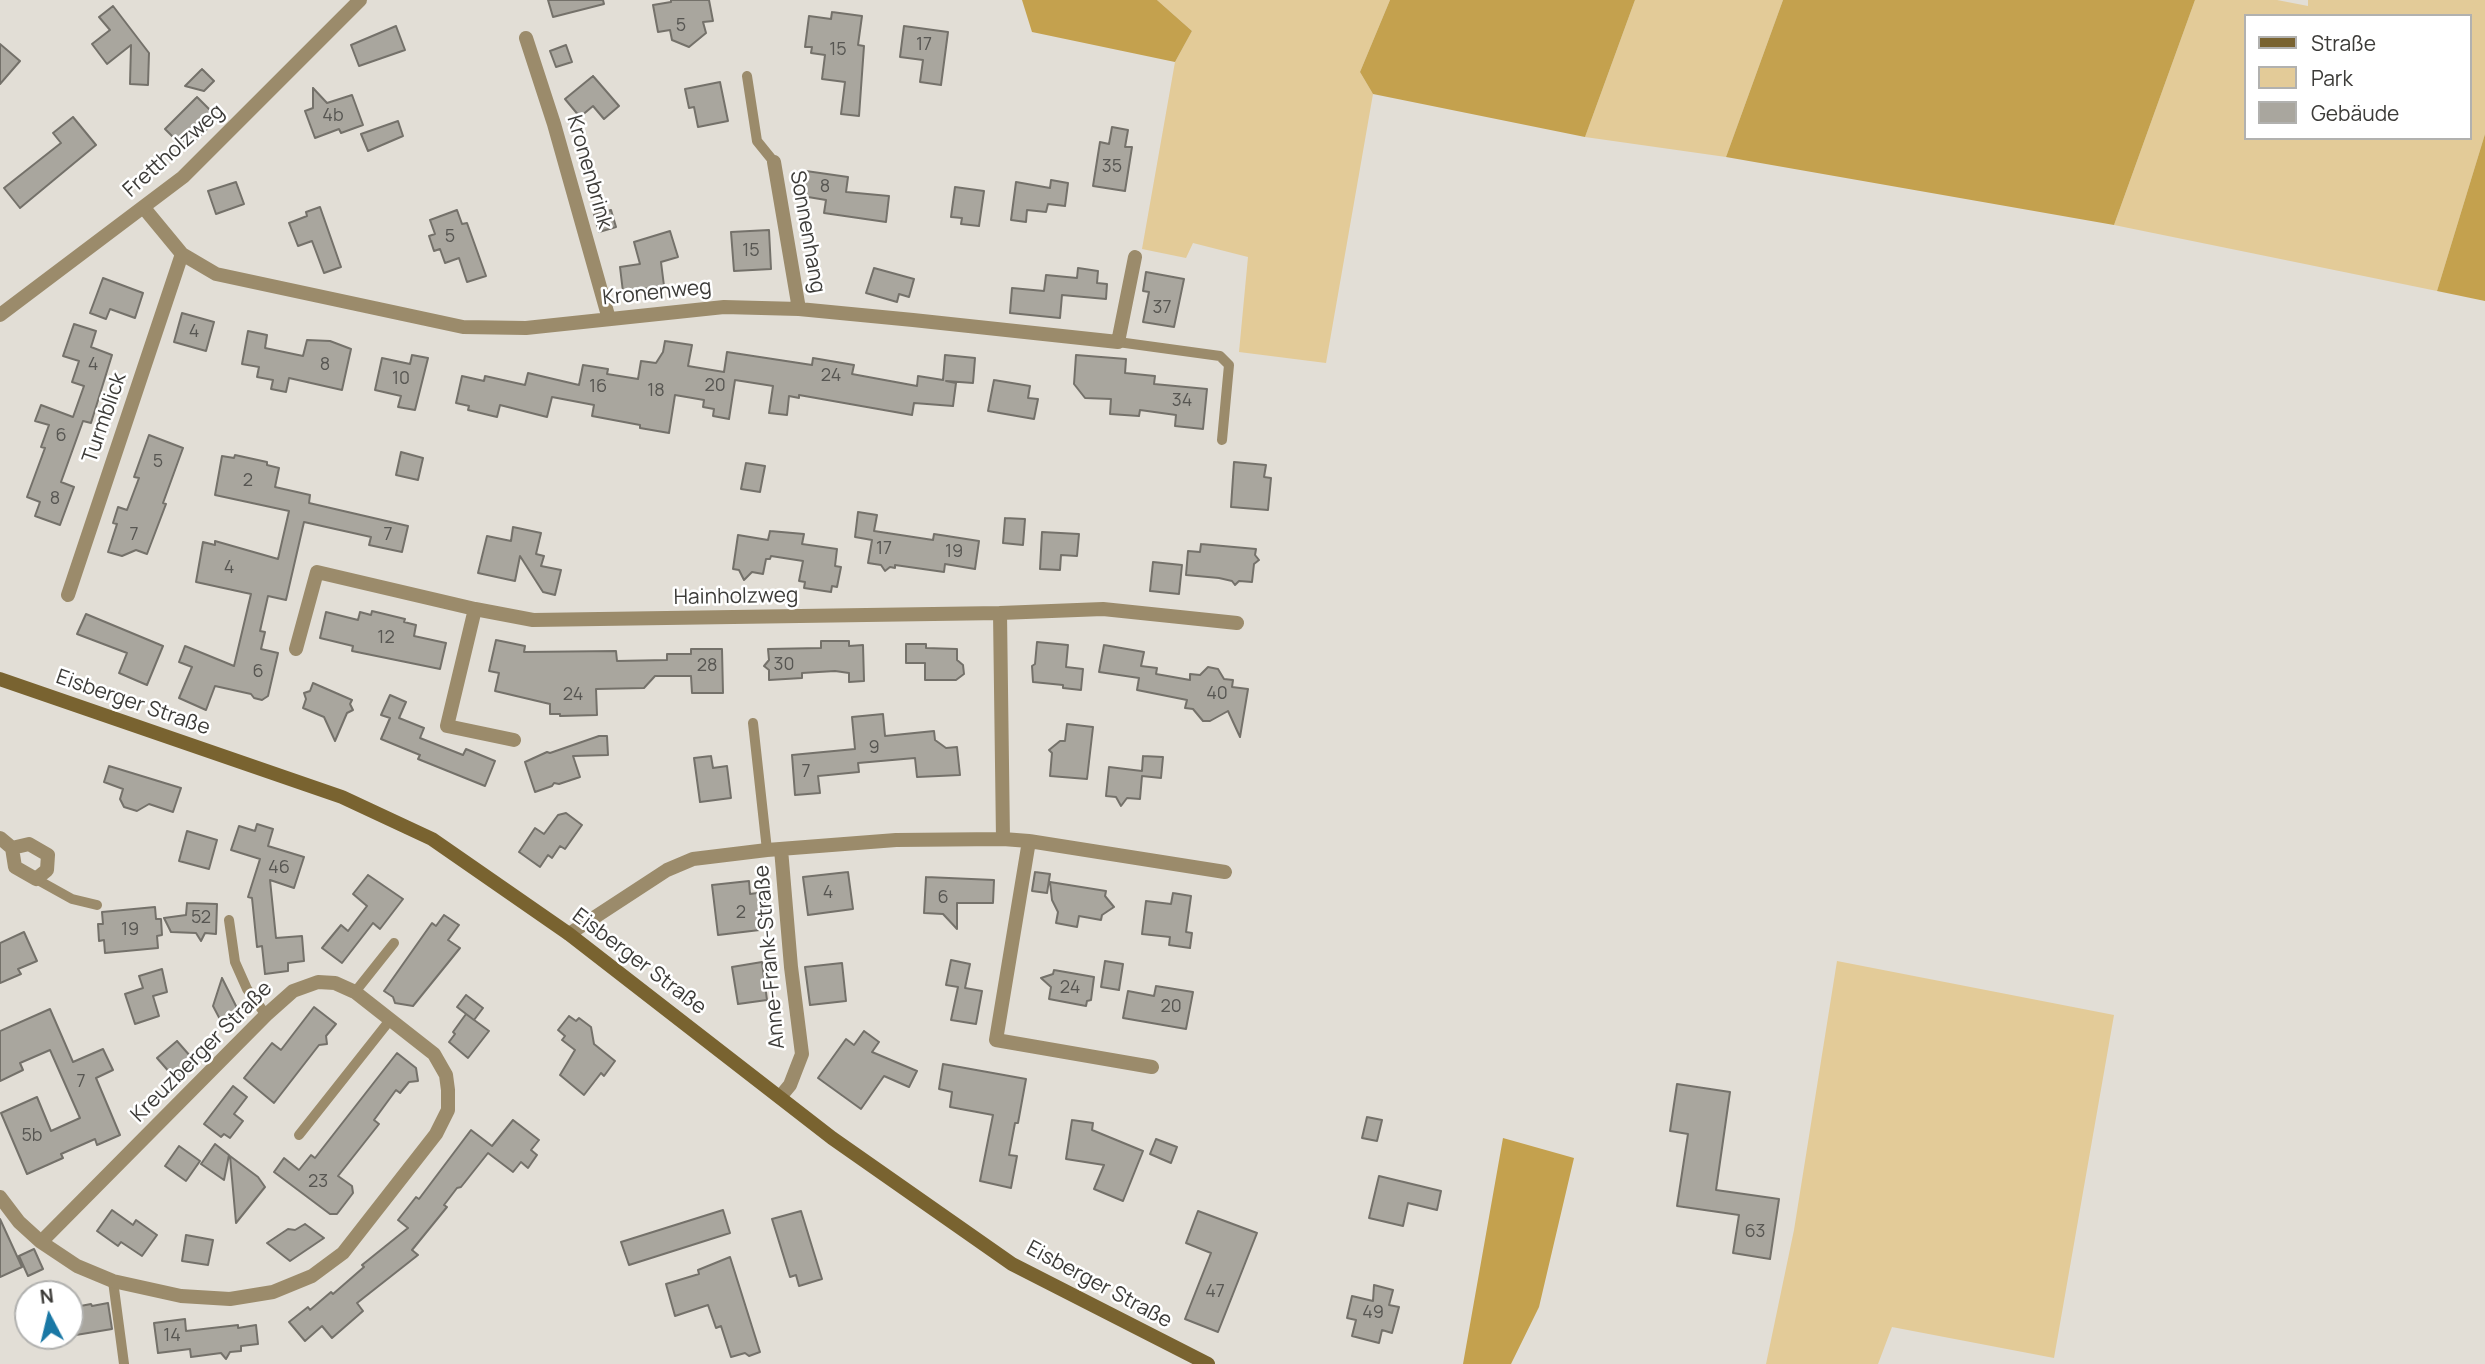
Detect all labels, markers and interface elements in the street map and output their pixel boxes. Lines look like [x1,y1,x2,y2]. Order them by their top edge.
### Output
legend [2244,14,2471,140]
house number: 5 [676,15,686,37]
text: Straße [2311,29,2376,57]
house number: 17 [916,34,932,56]
house number: 15 [829,39,847,61]
text: Park [2311,64,2353,92]
street label: Frettholzweg [118,99,230,203]
text: Gebäude [2311,99,2399,127]
house number: 4b [322,105,344,127]
street label: Kronenbrink [561,112,617,232]
house number: 35 [1102,156,1122,178]
street label: Sonnenhang [784,169,830,295]
house number: 8 [820,176,830,198]
house number: 5 [445,226,455,248]
house number: 15 [742,240,760,262]
street label: Kronenweg [601,275,713,311]
house number: 37 [1153,297,1171,319]
house number: 4 [189,321,199,343]
house number: 4 [88,354,98,376]
house number: 8 [320,354,330,376]
house number: 24 [821,365,841,387]
house number: 10 [392,368,410,390]
street label: Turmblick [78,370,132,466]
house number: 20 [704,375,726,397]
house number: 16 [589,376,607,398]
house number: 18 [647,380,665,402]
house number: 34 [1172,390,1192,412]
house number: 6 [55,425,67,447]
house number: 5 [153,451,163,473]
house number: 2 [243,470,253,492]
house number: 8 [50,488,60,510]
house number: 7 [129,524,139,546]
house number: 7 [383,524,393,546]
house number: 17 [876,538,892,560]
house number: 19 [945,541,963,563]
house number: 4 [224,557,234,579]
street label: Hainholzweg [673,583,799,611]
house number: 12 [377,627,395,649]
house number: 30 [774,654,794,676]
house number: 28 [697,655,717,677]
house number: 6 [252,661,264,683]
street label: Eisberger Straße [53,665,213,741]
house number: 40 [1206,683,1228,705]
house number: 24 [563,684,583,706]
house number: 9 [868,737,880,759]
house number: 7 [801,761,811,783]
house number: 46 [268,857,290,879]
street label: Anne-Frank-Straße [749,864,791,1050]
house number: 4 [823,882,833,904]
house number: 6 [937,887,949,909]
house number: 2 [736,902,746,924]
street label: Eisberger Straße [567,903,711,1021]
house number: 52 [191,907,211,929]
house number: 19 [121,919,139,941]
street label: Kreuzberger Straße [126,976,278,1128]
house number: 24 [1060,977,1080,999]
house number: 20 [1160,996,1182,1018]
house number: 7 [76,1071,86,1093]
house number: 5b [21,1125,43,1147]
house number: 23 [308,1171,328,1193]
house number: 63 [1744,1221,1766,1243]
street label: Eisberger Straße [1022,1236,1176,1334]
north arrow [14,1280,84,1350]
house number: 47 [1205,1281,1225,1303]
text: N [38,1282,55,1310]
house number: 49 [1362,1302,1384,1324]
house number: 14 [163,1325,181,1347]

